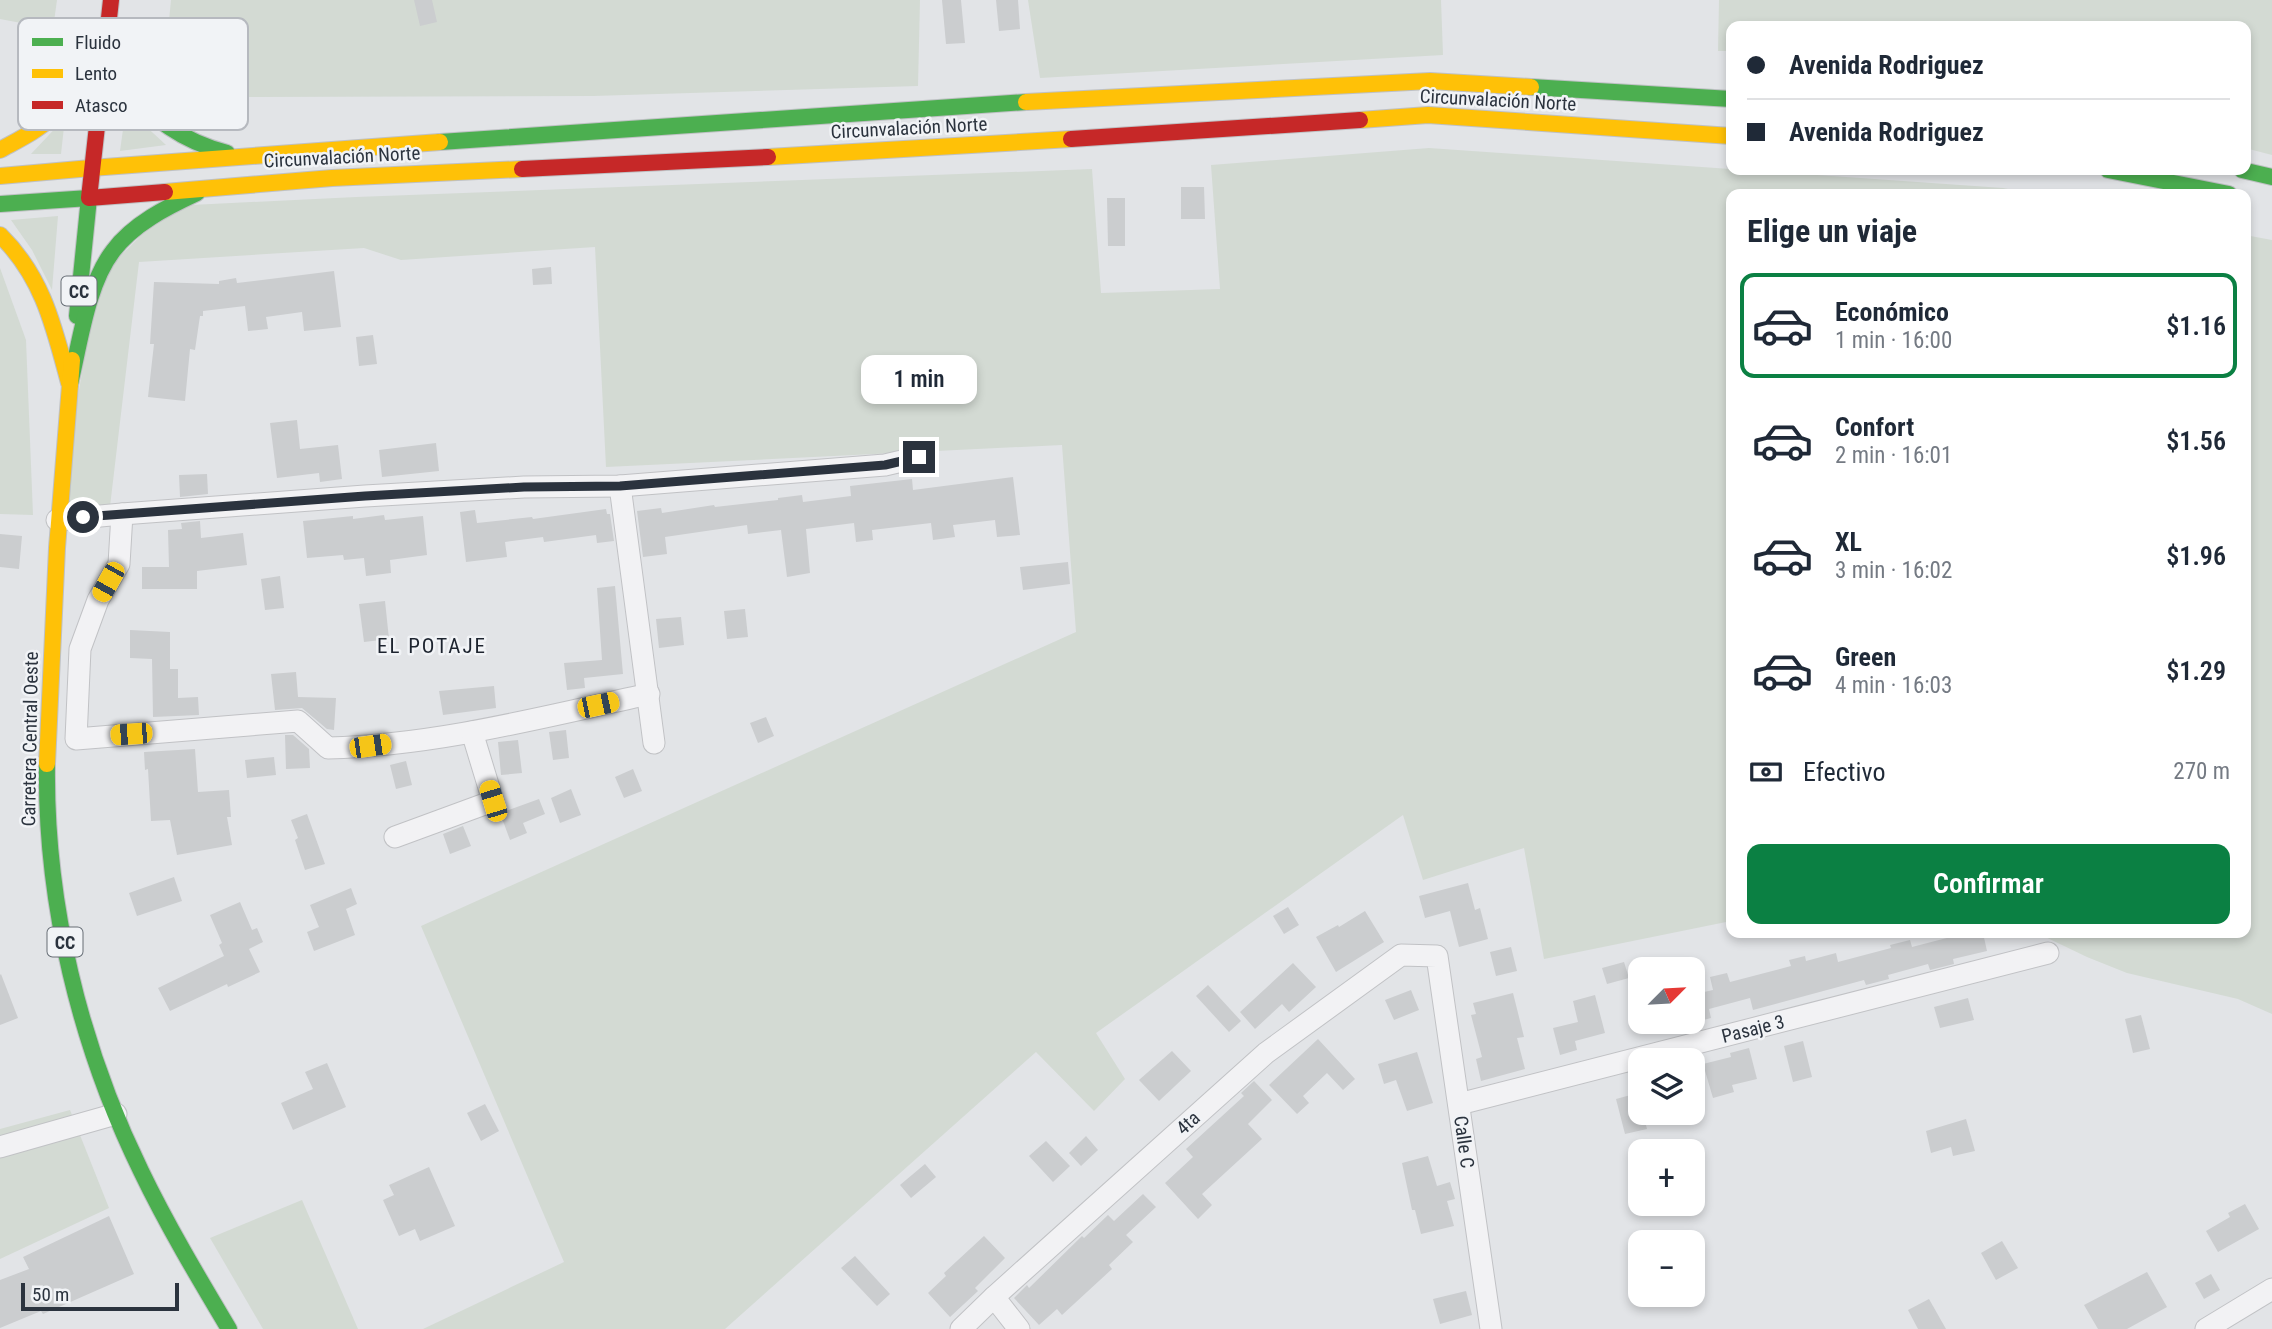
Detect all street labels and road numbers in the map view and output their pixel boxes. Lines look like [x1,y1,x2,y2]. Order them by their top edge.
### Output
street label: Circunvalación Norte [1419,84,1577,116]
street label: Circunvalación Norte [830,112,988,144]
street label: Circunvalación Norte [263,141,421,173]
road number: CC [62,276,96,306]
street label: Carretera Central Oeste [17,651,43,827]
road number: CC [48,928,82,957]
street label: Pasaje 3 [1719,1010,1787,1048]
street label: 4ta [1171,1106,1205,1140]
street label: Calle C [1449,1114,1479,1170]

